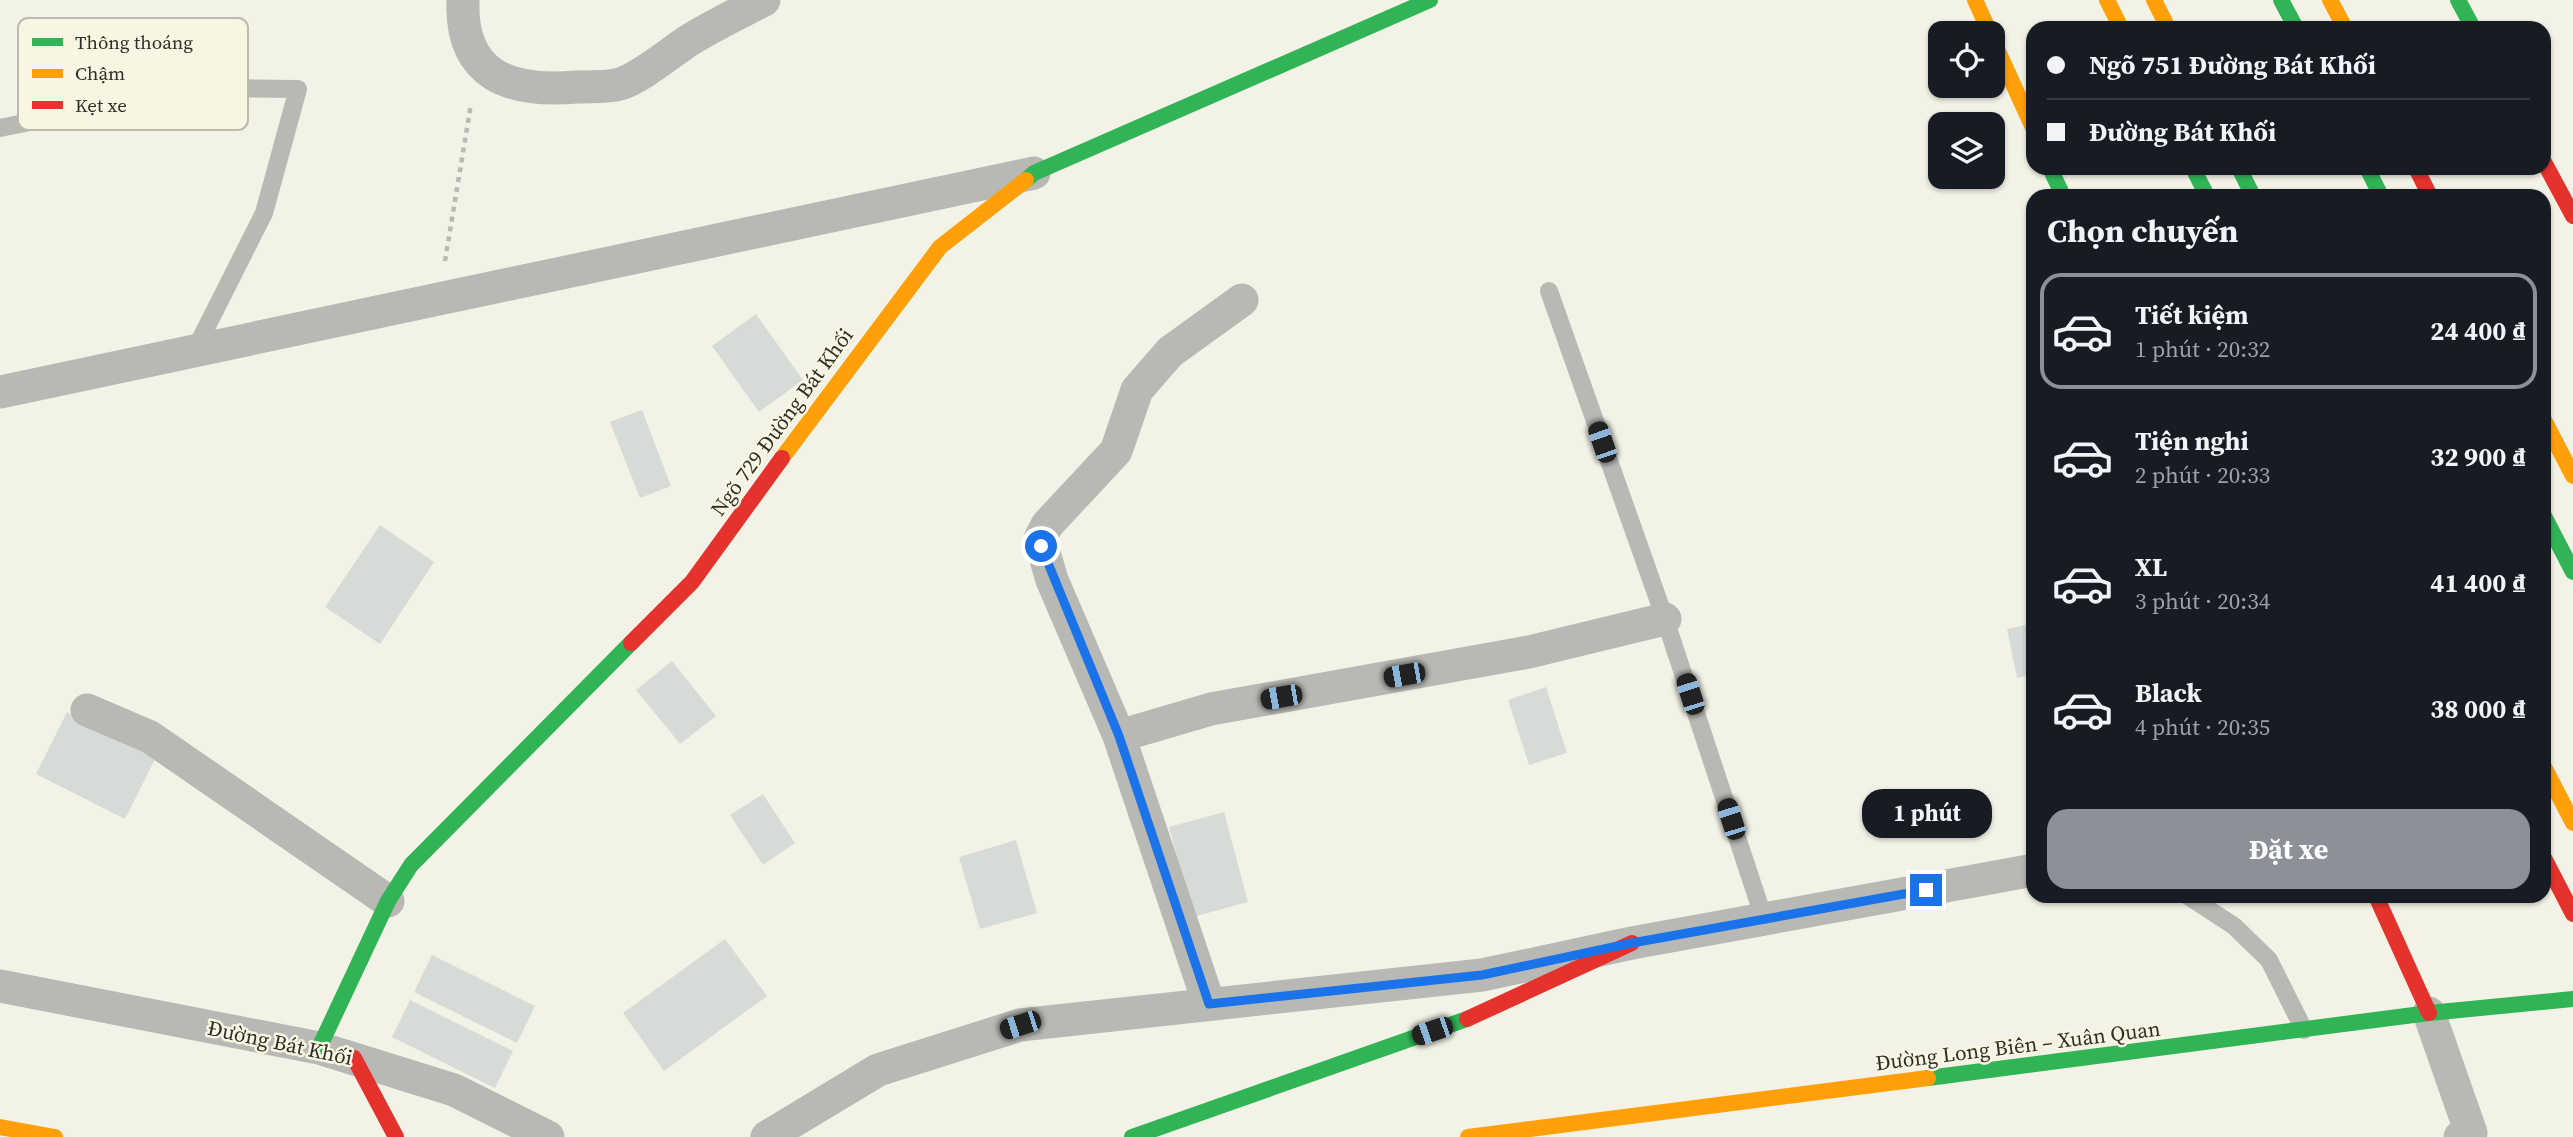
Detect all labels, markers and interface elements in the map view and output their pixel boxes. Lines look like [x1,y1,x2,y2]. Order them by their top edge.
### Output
legend [18,18,248,130]
map controls [1928,21,2005,189]
button: locate [1928,21,2005,98]
text: Thông thoáng [75,29,193,55]
text: Ngõ 751 Đường Bát Khối [2089,47,2376,83]
text: Chậm [75,60,125,86]
text: Kẹt xe [75,92,127,118]
button: layers [1928,112,2005,189]
text: Đường Bát Khối [2089,114,2276,150]
text: Chọn chuyến [2047,209,2238,253]
text: Tiết kiệm [2135,297,2249,333]
icon: car [2051,300,2114,363]
text: 24 400 ₫ [2430,313,2526,349]
street label: Ngõ 729 Đường Bát Khối [704,322,860,522]
text: 1 phút · 20:32 [2135,333,2270,365]
car [1586,419,1619,465]
text: Tiện nghi [2135,423,2249,459]
icon: car [2051,426,2114,489]
text: 32 900 ₫ [2430,439,2526,475]
text: 2 phút · 20:33 [2135,459,2270,491]
route start [1025,530,1057,562]
text: XL [2135,549,2167,585]
icon: car [2051,552,2114,615]
text: 41 400 ₫ [2430,565,2526,601]
text: 3 phút · 20:34 [2135,585,2270,617]
car [1382,661,1427,689]
car [1674,671,1707,717]
text: Black [2135,675,2202,711]
icon: car [2051,678,2114,741]
car [1259,683,1304,711]
text: 38 000 ₫ [2430,691,2526,727]
text: 4 phút · 20:35 [2135,711,2270,743]
callout: 1 phút [1861,788,1991,838]
car [1715,796,1748,842]
text: 1 phút [1893,797,1961,829]
button: Đặt xe [2047,809,2530,889]
route end [1910,874,1942,906]
car [997,1009,1044,1041]
street label: Đường Bát Khối [205,1013,355,1072]
car [1409,1014,1456,1048]
street label: Đường Long Biên – Xuân Quan [1874,1014,2162,1077]

